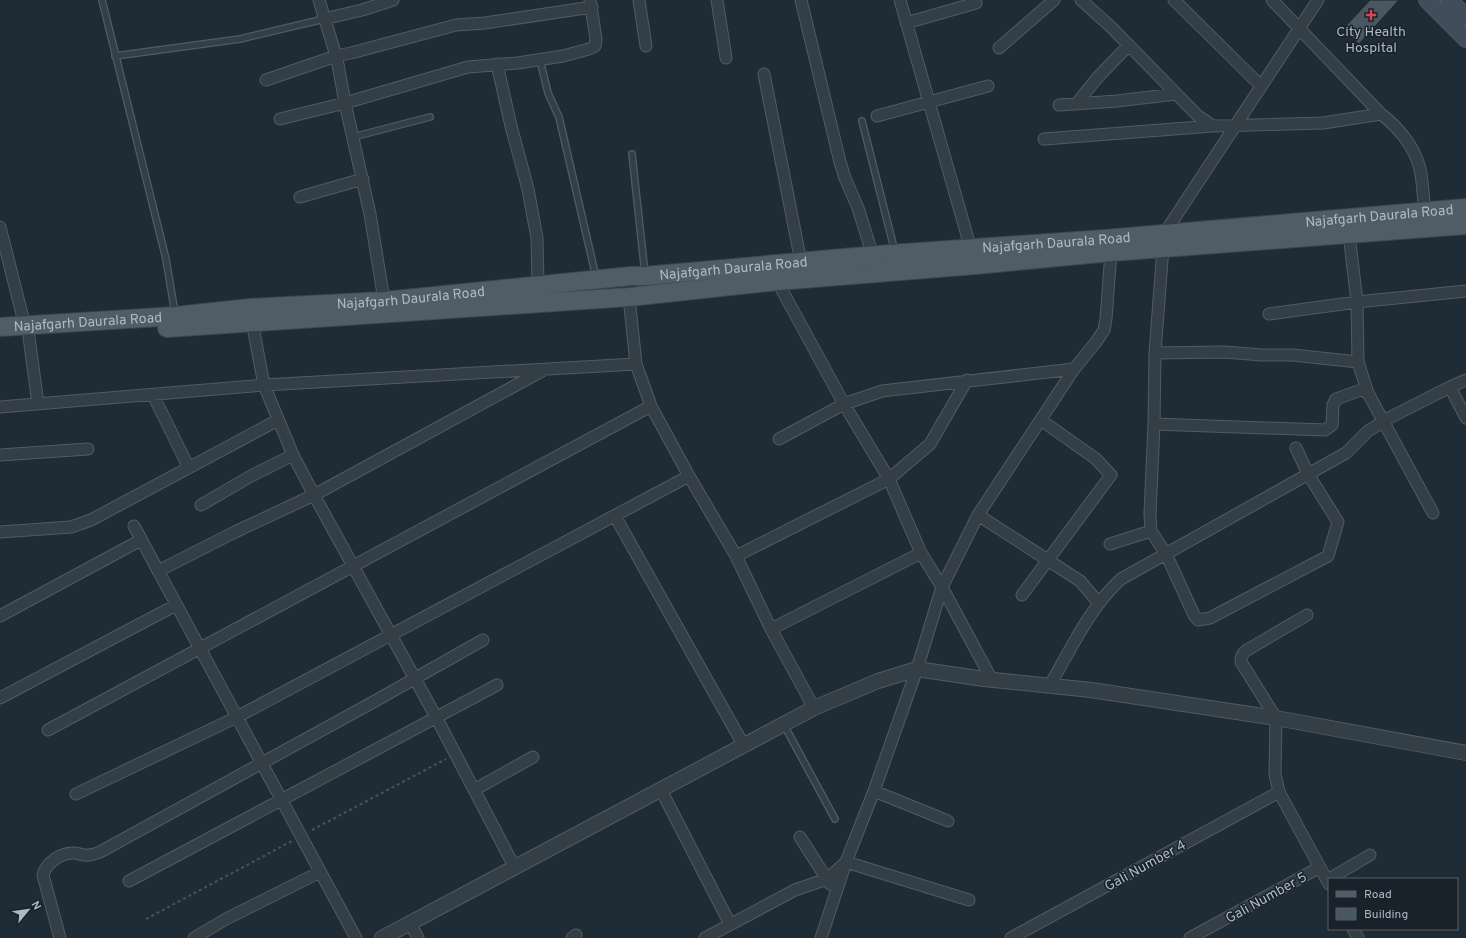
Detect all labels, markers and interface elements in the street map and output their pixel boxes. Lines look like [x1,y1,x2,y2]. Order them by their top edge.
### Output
marker: City Health Hospital [1365,9,1377,21]
place label: City Health Hospital [1336,24,1406,57]
street label: Najafgarh Daurala Road [1305,202,1454,232]
street label: Najafgarh Daurala Road [982,230,1131,258]
street label: Najafgarh Daurala Road [659,254,808,285]
street label: Najafgarh Daurala Road [336,284,486,313]
street label: Najafgarh Daurala Road [13,310,163,336]
street label: Gali Number 4 [1102,837,1189,896]
street label: Gali Number 5 [1223,869,1310,928]
legend [1328,878,1458,930]
text: Road [1364,887,1392,903]
north arrow [8,890,48,930]
text: N [28,899,44,912]
text: Building [1364,907,1408,923]

